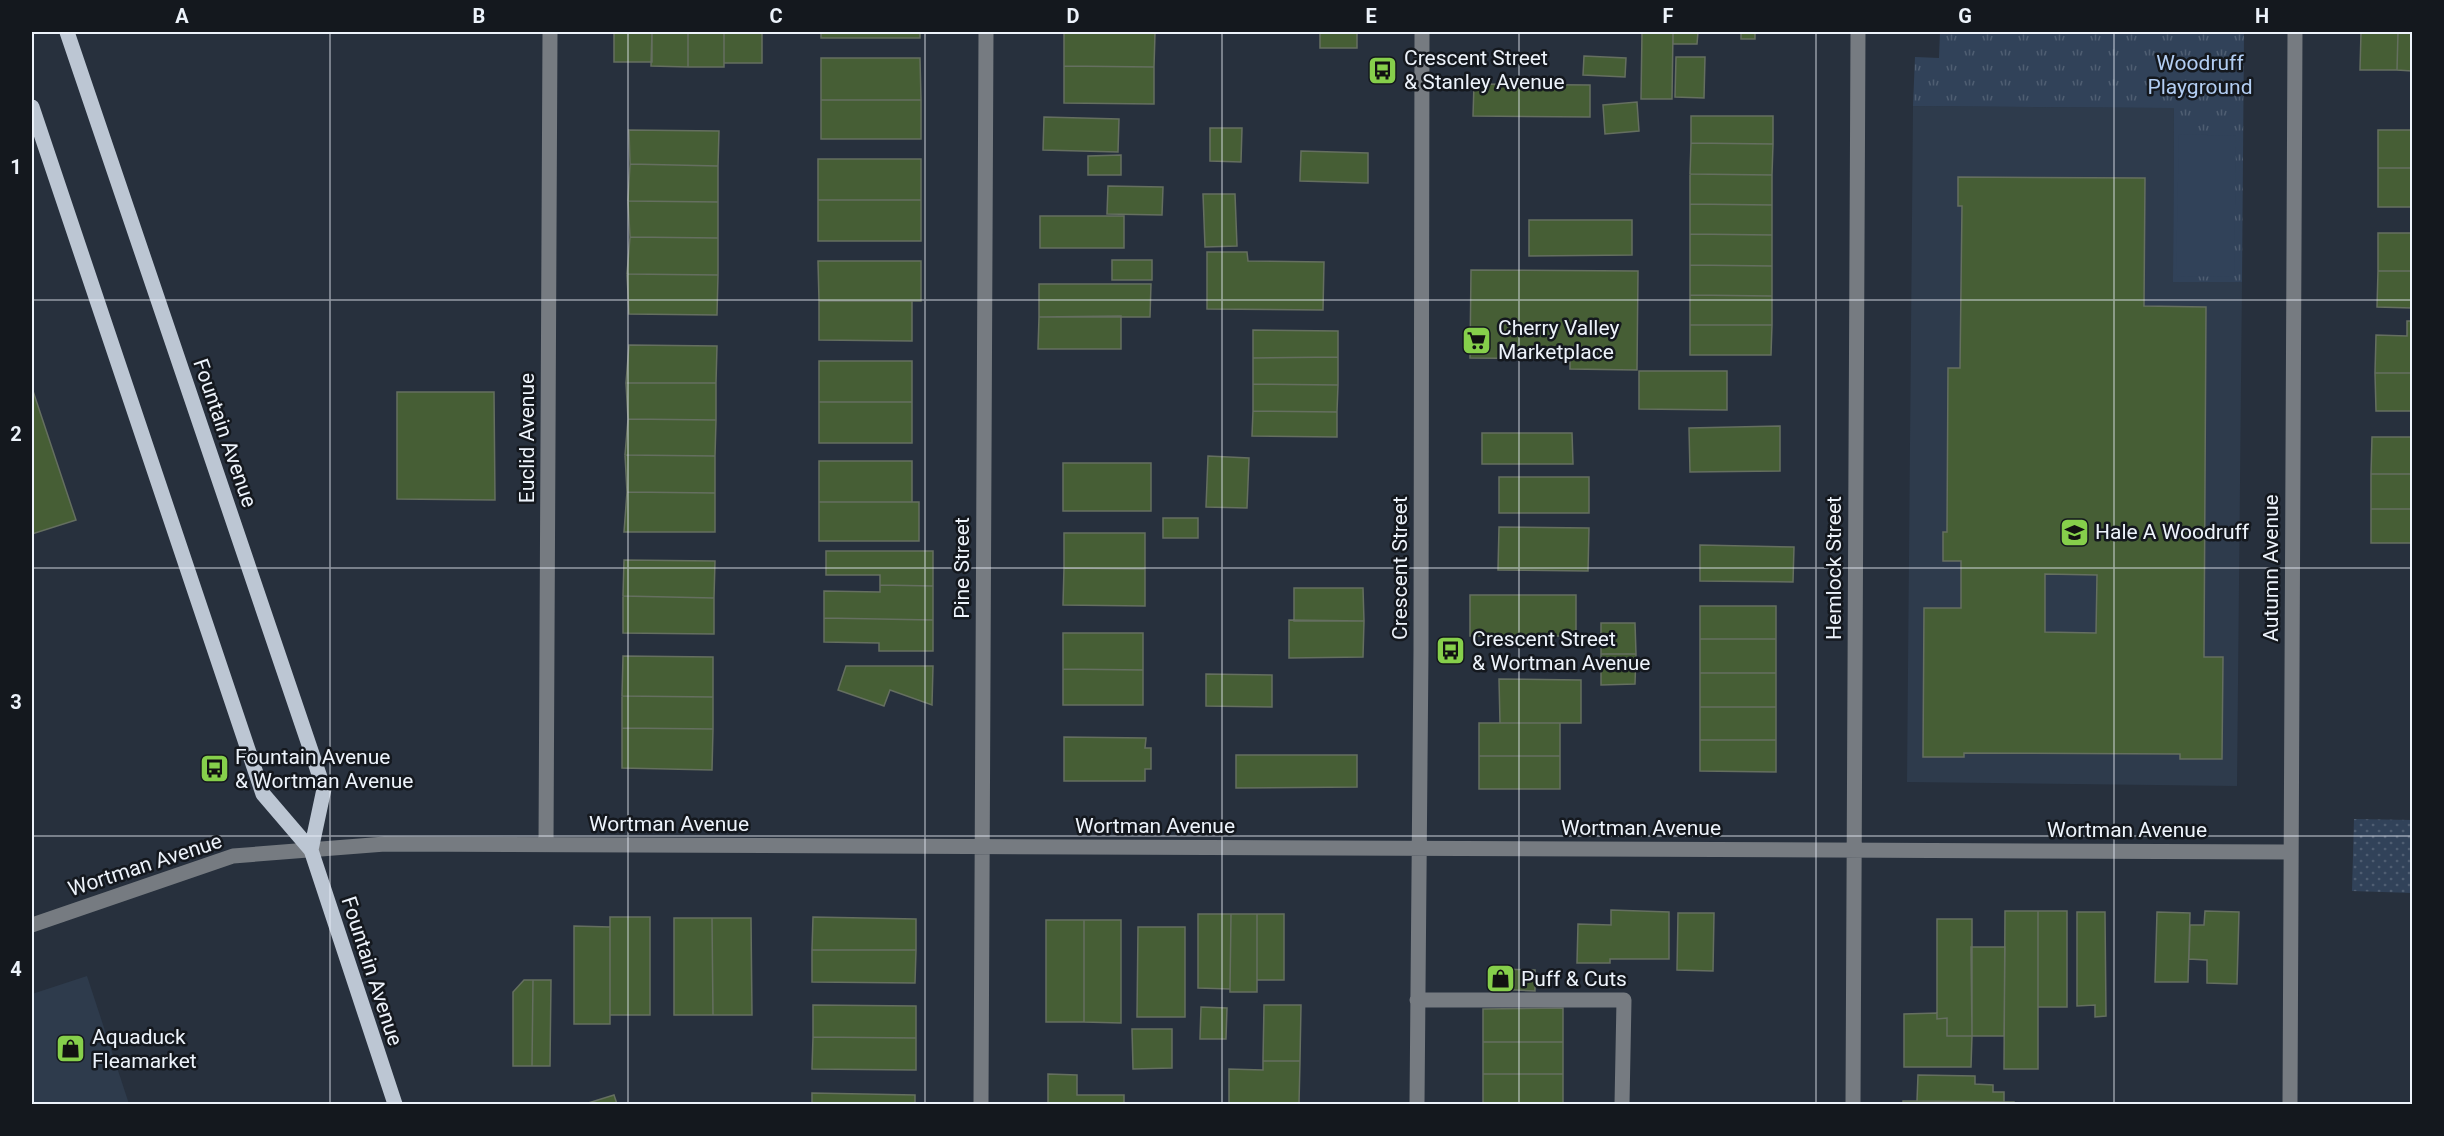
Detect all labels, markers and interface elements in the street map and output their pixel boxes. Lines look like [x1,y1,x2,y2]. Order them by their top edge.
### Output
text: A [175,4,189,28]
text: B [473,4,485,28]
text: C [769,4,783,28]
text: D [1067,4,1080,28]
text: E [1365,4,1377,28]
text: F [1663,4,1674,28]
text: G [1958,4,1972,28]
text: H [2255,4,2269,28]
place label: Crescent Street & Stanley Avenue [1404,46,1565,94]
park label: Woodruff Playground [2147,51,2253,99]
bus stop icon: Crescent Street & Stanley Avenue [1367,54,1399,86]
text: 1 [10,155,22,179]
place label: Cherry Valley Marketplace [1498,316,1619,364]
supermarket icon: Cherry Valley Marketplace [1461,324,1493,356]
street label: Fountain Avenue [188,356,262,510]
street label: Euclid Avenue [515,373,539,503]
text: 2 [10,422,22,446]
street label: Autumn Avenue [2259,494,2283,642]
street label: Crescent Street [1388,496,1412,640]
street label: Hemlock Street [1822,496,1846,640]
school or university icon: Hale A Woodruff [2058,516,2090,548]
street label: Pine Street [950,517,974,619]
place label: Hale A Woodruff [2095,520,2250,544]
place label: Crescent Street & Wortman Avenue [1472,627,1650,675]
bus stop icon: Crescent Street & Wortman Avenue [1435,635,1467,667]
text: 3 [10,690,22,714]
place label: Fountain Avenue & Wortman Avenue [235,745,413,793]
bus stop icon: Fountain Avenue & Wortman Avenue [198,753,230,785]
street label: Wortman Avenue [589,812,749,836]
street label: Wortman Avenue [1075,814,1235,838]
street label: Wortman Avenue [1561,816,1721,840]
street label: Wortman Avenue [2047,818,2207,842]
street label: Wortman Avenue [65,829,225,901]
street label: Fountain Avenue [337,893,407,1049]
text: 4 [10,957,22,981]
shop icon: Puff & Cuts [1484,963,1516,995]
place label: Puff & Cuts [1521,967,1627,991]
place label: Aquaduck Fleamarket [92,1025,197,1073]
shop icon: Aquaduck Fleamarket [55,1033,87,1065]

